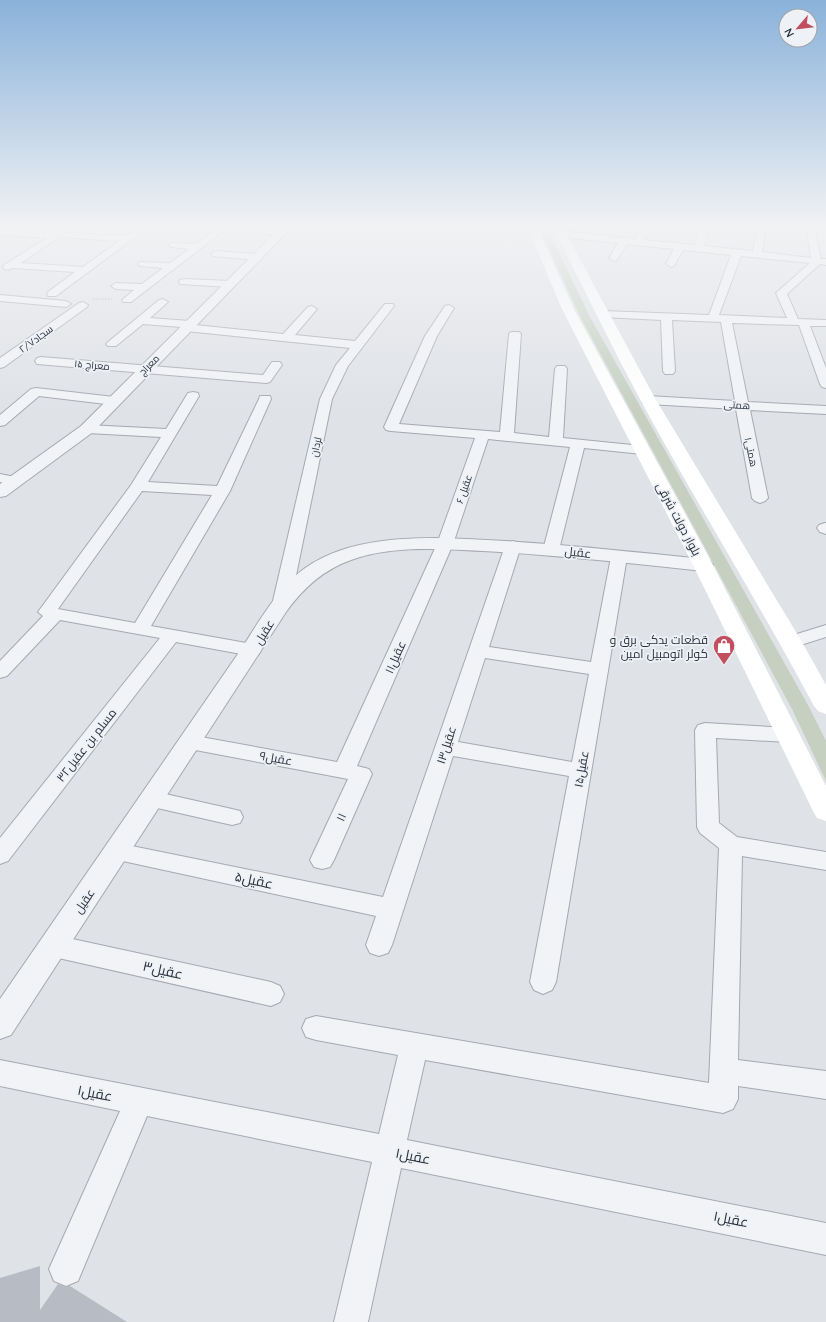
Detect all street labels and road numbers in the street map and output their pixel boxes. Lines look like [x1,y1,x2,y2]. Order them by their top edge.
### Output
street label: سجاد۲/۷ [16,322,56,356]
street label: معراج [136,352,162,378]
street label: معراج ۱۵ [74,357,110,373]
street label: همتی [723,398,751,412]
street label: لردان [308,436,324,458]
street label: ۱همتی [742,436,760,468]
street label: عقیل ۶ [453,473,475,505]
street label: بلوار دولت شرقی [653,480,705,558]
street label: عقیل [564,543,592,561]
street label: عقیل [251,617,277,647]
street label: عقیل۱۱ [381,638,409,676]
street label: مسلم بن عقیل۳۲ [53,705,120,785]
street label: عقیل۱۳ [433,724,459,766]
street label: عقیل۹ [258,748,294,768]
street label: عقیل۱۵ [570,749,592,789]
street label: ۱۱ [333,811,349,823]
street label: عقیل۵ [233,867,275,893]
street label: عقیل [70,886,98,916]
street label: عقیل۳ [141,957,185,983]
street label: عقیل۱ [76,1081,114,1105]
street label: عقیل۱ [394,1144,432,1168]
street label: عقیل۱ [712,1207,750,1231]

